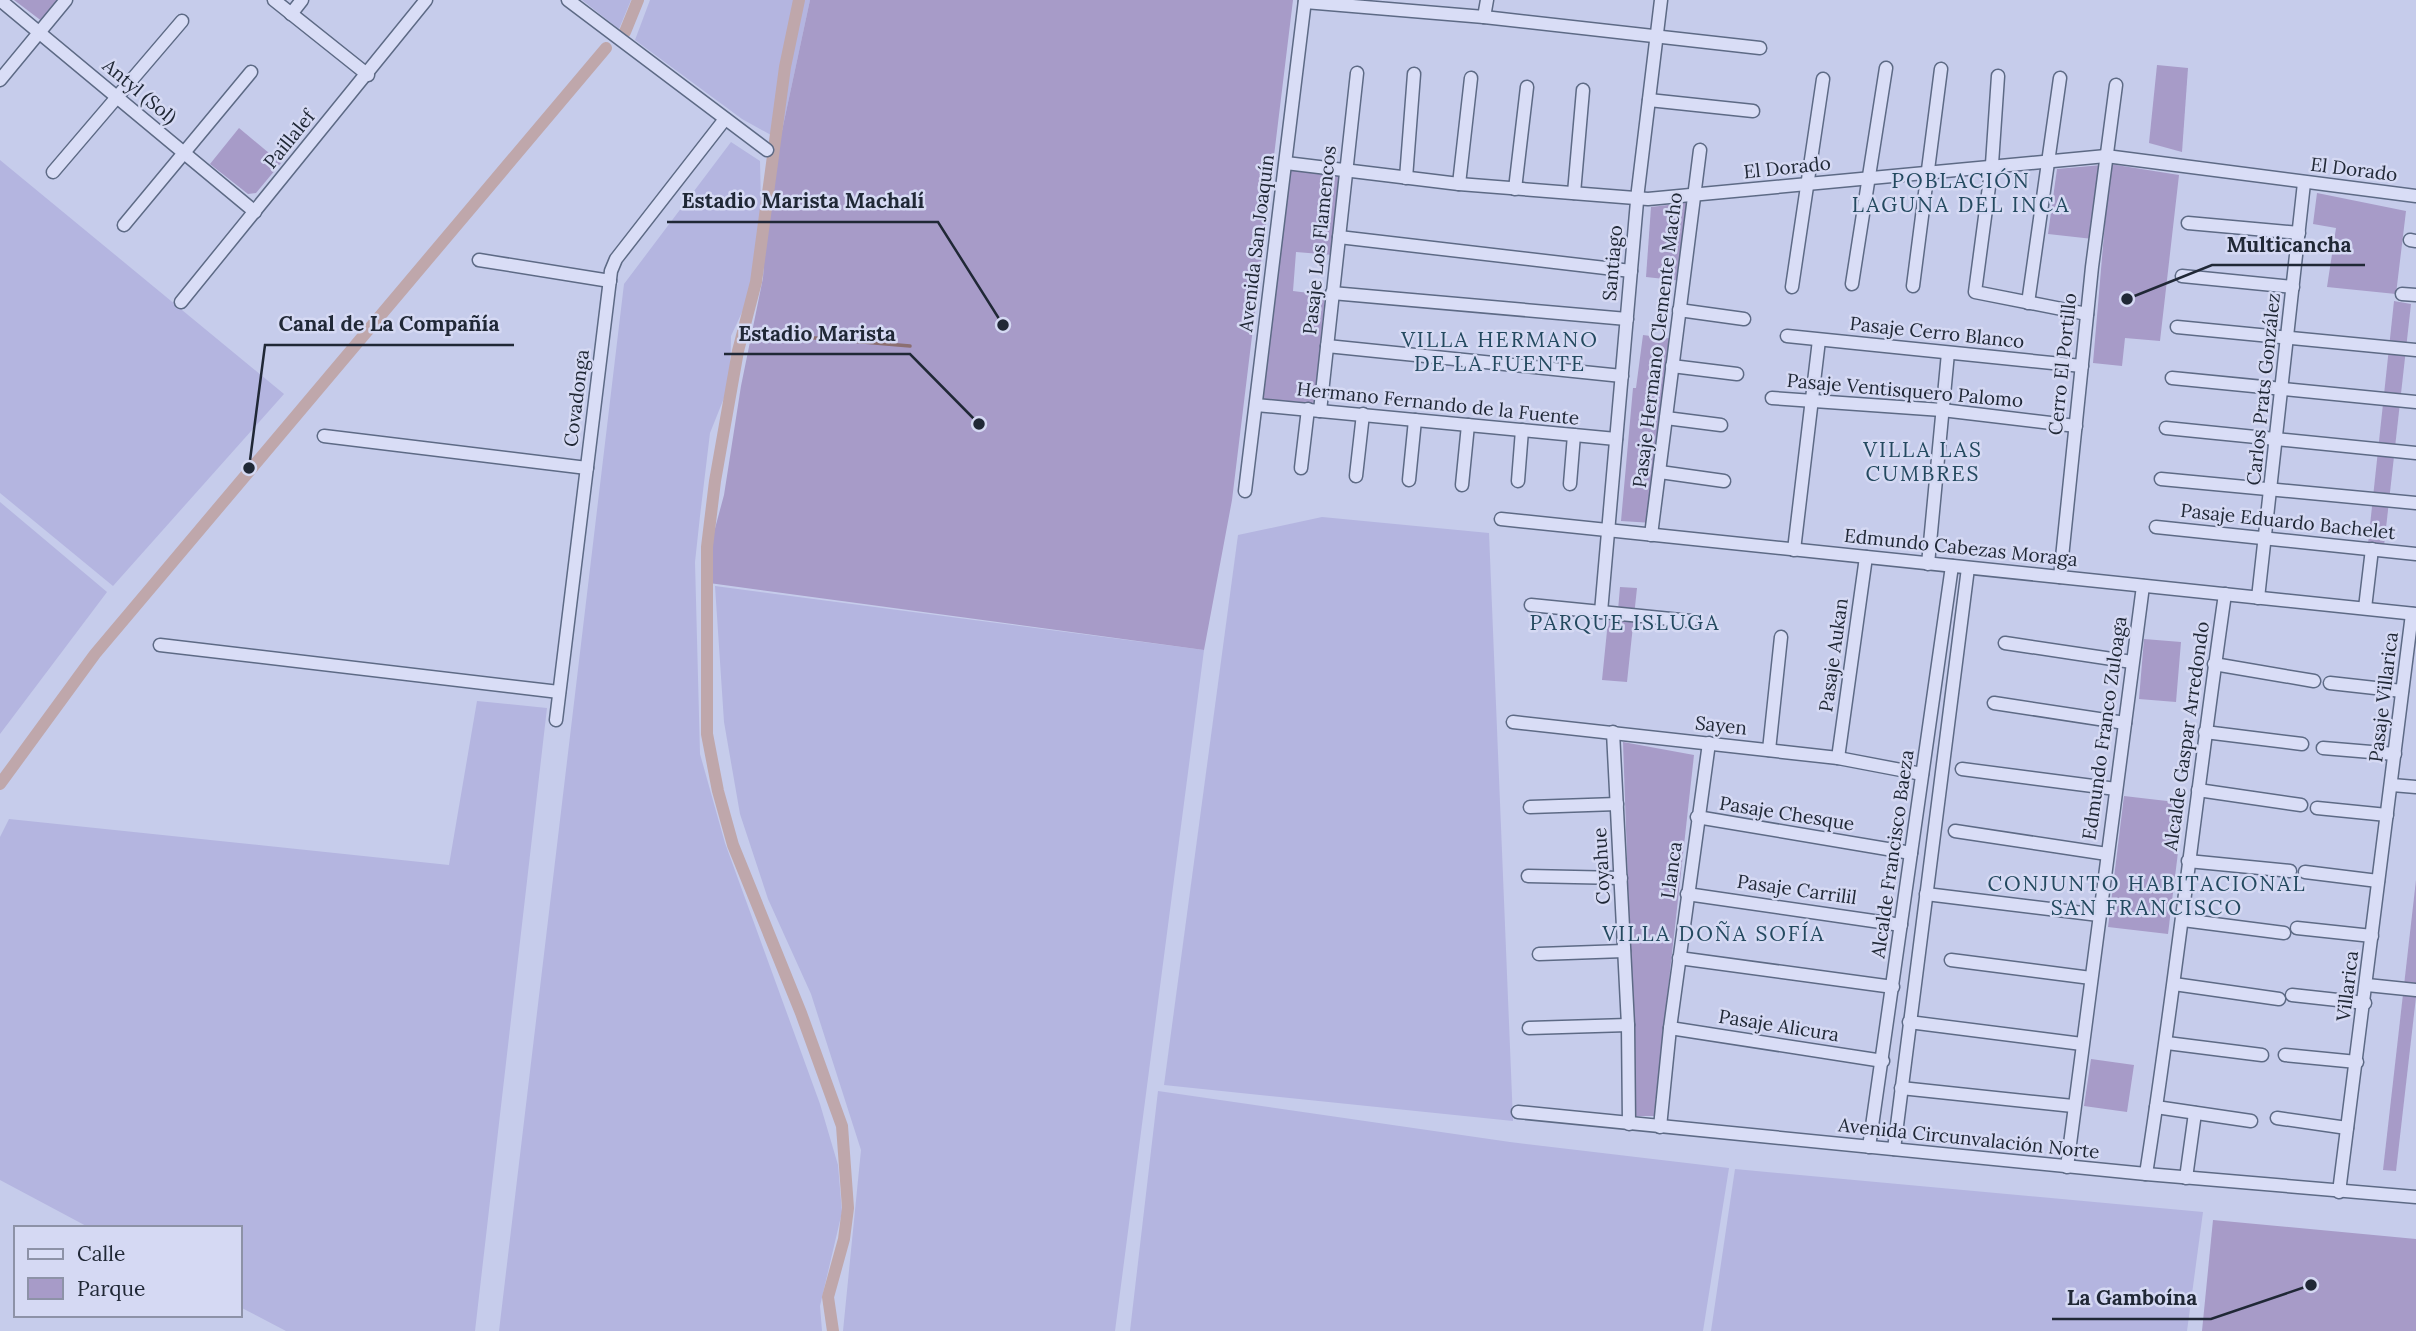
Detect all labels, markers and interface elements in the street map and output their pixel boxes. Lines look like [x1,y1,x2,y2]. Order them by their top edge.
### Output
street label: Antyl (Sol) [97,53,182,130]
street label: Paillalef [258,104,321,173]
street label: Pasaje Los Flamencos [1297,144,1341,336]
street label: El Dorado [1742,150,1832,184]
street label: El Dorado [2309,152,2399,186]
street label: Avenida San Joaquín [1233,153,1279,334]
district label: POBLACIÓN LAGUNA DEL INCA [1852,167,2070,218]
callout: Estadio Marista Machalí [667,180,938,222]
text: Estadio Marista Machalí [682,187,925,214]
street label: Pasaje Hermano Clemente Macho [1627,191,1687,489]
callout: Multicancha [2212,223,2365,265]
street label: Santiago [1597,224,1627,302]
text: Multicancha [2226,231,2352,258]
street label: Cerro El Portillo [2043,292,2081,436]
street label: Carlos Prats González [2241,292,2285,486]
callout: Canal de La Compañía [265,303,514,345]
text: Canal de La Compañía [279,310,499,337]
street label: Pasaje Cerro Blanco [1849,311,2025,353]
callout: Estadio Marista [724,312,910,354]
text: Estadio Marista [738,320,896,347]
district label: VILLA HERMANO DE LA FUENTE [1400,326,1599,377]
street label: Covadonga [558,348,594,448]
street label: Pasaje Ventisquero Palomo [1786,368,2024,412]
street label: Hermano Fernando de la Fuente [1296,376,1580,430]
district label: VILLA LAS CUMBRES [1862,436,1983,487]
street label: Pasaje Eduardo Bachelet [2179,498,2397,544]
street label: Edmundo Cabezas Moraga [1843,523,2079,571]
street label: Pasaje Aukan [1813,596,1853,714]
district label: PARQUE ISLUGA [1530,609,1720,636]
street label: Edmundo Franco Zuloaga [2076,614,2132,841]
street label: Alcalde Gaspar Arredondo [2158,620,2214,853]
street label: Pasaje Villarica [2363,630,2403,764]
street label: Sayen [1694,710,1748,740]
street label: Alcalde Francisco Baeza [1865,748,1919,961]
street label: Pasaje Chesque [1718,790,1856,836]
street label: Coyahue [1587,827,1615,905]
street label: Llanca [1655,840,1687,900]
street label: Pasaje Carrilil [1736,869,1858,909]
district label: CONJUNTO HABITACIONAL SAN FRANCISCO [1987,870,2307,921]
district label: VILLA DOÑA SOFÍA [1602,920,1825,947]
street label: Villarica [2331,949,2363,1024]
street label: Pasaje Alicura [1717,1004,1841,1046]
street label: Avenida Circunvalación Norte [1836,1112,2101,1164]
legend [14,1226,242,1317]
text: Calle [77,1240,125,1267]
text: Parque [77,1275,145,1302]
callout: La Gamboína [2052,1277,2211,1319]
text: La Gamboína [2067,1284,2197,1311]

